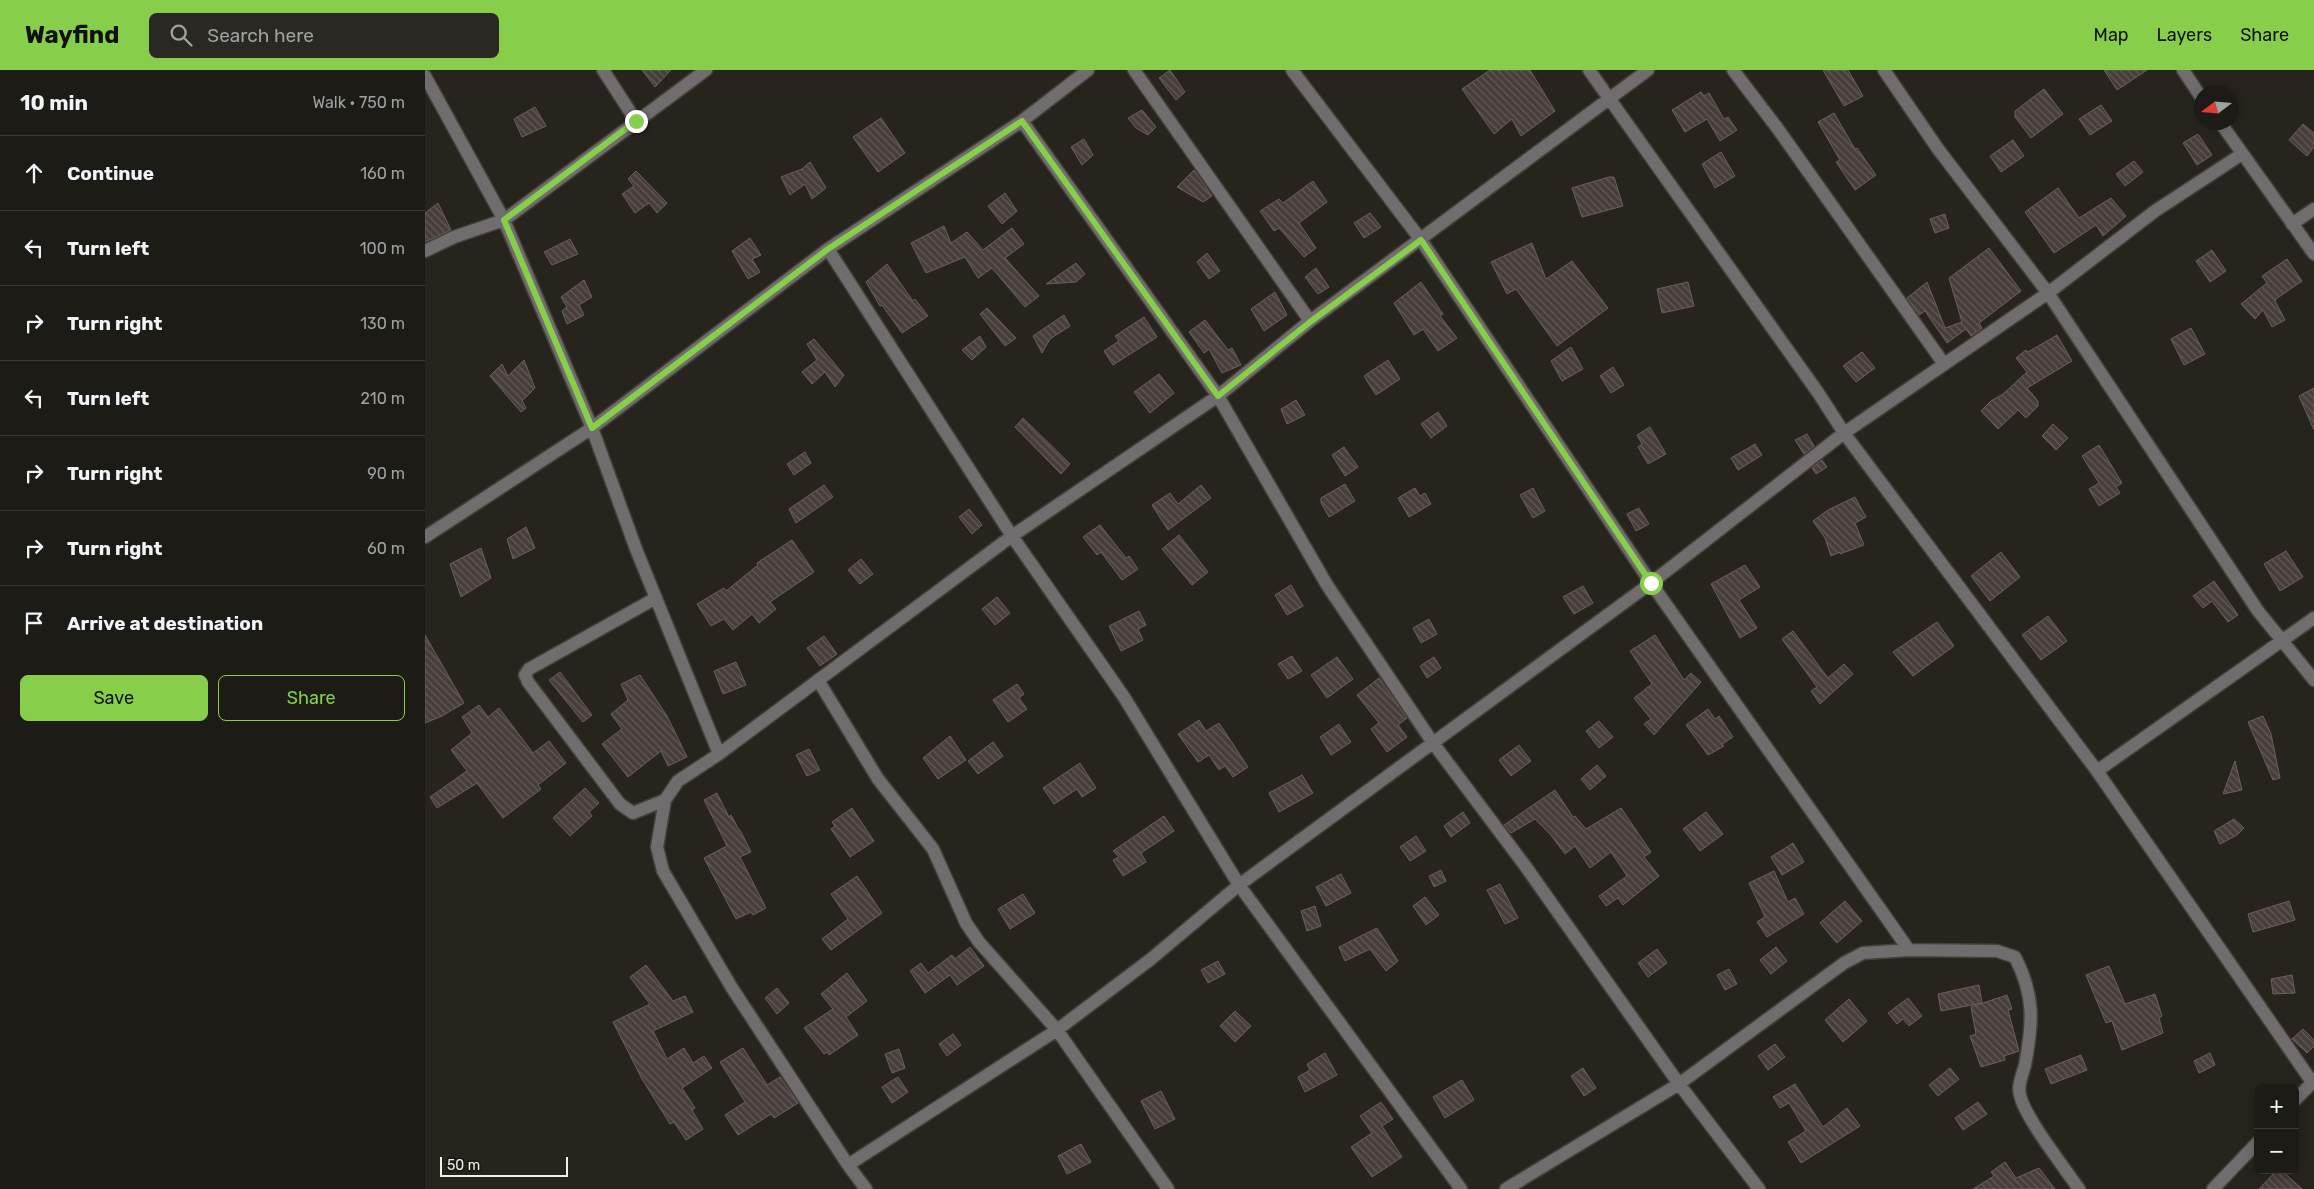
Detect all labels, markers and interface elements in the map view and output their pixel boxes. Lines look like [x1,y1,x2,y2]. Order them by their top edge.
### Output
search box [149,13,499,58]
text: Wayfind [25,21,119,49]
icon: search [167,21,195,49]
text: Search here [207,24,314,47]
text: Map [2094,24,2129,46]
text: Layers [2157,24,2212,46]
text: Share [2240,24,2289,46]
north arrow [2194,85,2239,130]
text: 10 min [20,90,88,115]
text: Walk · 750 m [313,93,405,112]
route end [625,110,648,133]
icon: ahead [20,159,48,187]
text: Continue [67,162,154,185]
text: 160 m [360,164,405,183]
icon: left [20,234,48,262]
text: Turn left [67,237,149,260]
text: 100 m [360,239,405,258]
icon: right [20,309,48,337]
text: Turn right [67,312,162,335]
text: 130 m [360,314,405,333]
icon: left [20,384,48,412]
text: Turn left [67,387,149,410]
text: 210 m [360,389,405,408]
icon: right [20,459,48,487]
text: Turn right [67,462,162,485]
text: 90 m [367,464,405,483]
icon: right [20,534,48,562]
text: Turn right [67,537,162,560]
text: 60 m [367,539,405,558]
route start [1640,572,1663,595]
icon: arrive [20,609,48,637]
text: Arrive at destination [67,612,263,635]
button: Save [20,675,208,721]
button: Share [218,675,405,721]
map controls [2254,1084,2299,1174]
button: + [2254,1084,2299,1129]
button: − [2254,1129,2299,1174]
scale bar [440,1154,567,1177]
text: 50 m [447,1157,480,1174]

